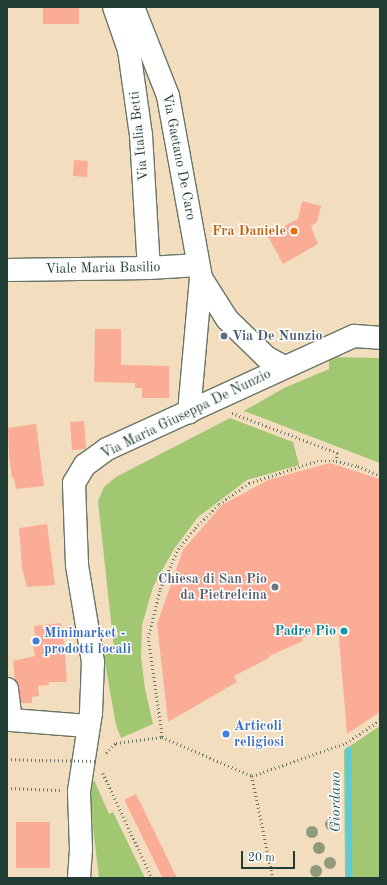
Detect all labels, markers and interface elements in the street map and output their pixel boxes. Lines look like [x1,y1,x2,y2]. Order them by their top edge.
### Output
street label: Via Italia Betti [126,90,152,182]
street label: Via Gaetano De Caro [158,92,200,222]
place label: Fra Daniele [212,223,286,239]
marker: Fra Daniele [289,226,299,236]
street label: Viale Maria Basilio [45,259,161,277]
place label: Via De Nunzio [232,328,322,344]
marker: Via De Nunzio [219,331,229,341]
street label: Via Maria Giuseppa De Nunzio [98,365,274,463]
place label: Chiesa di San Pio da Pietrelcina [158,571,267,604]
marker: Chiesa di San Pio da Pietrelcina [270,582,280,592]
place label: Padre Pio [275,623,336,639]
place label: Minimarket - prodotti locali [44,625,131,658]
marker: Padre Pio [339,626,349,636]
marker: Minimarket - prodotti locali [31,636,41,646]
place label: Articoli religiosi [234,718,284,750]
marker: Articoli religiosi [221,729,231,739]
water label: Giordano [328,772,346,832]
scale bar [243,843,297,869]
text: 20 m [248,852,275,864]

